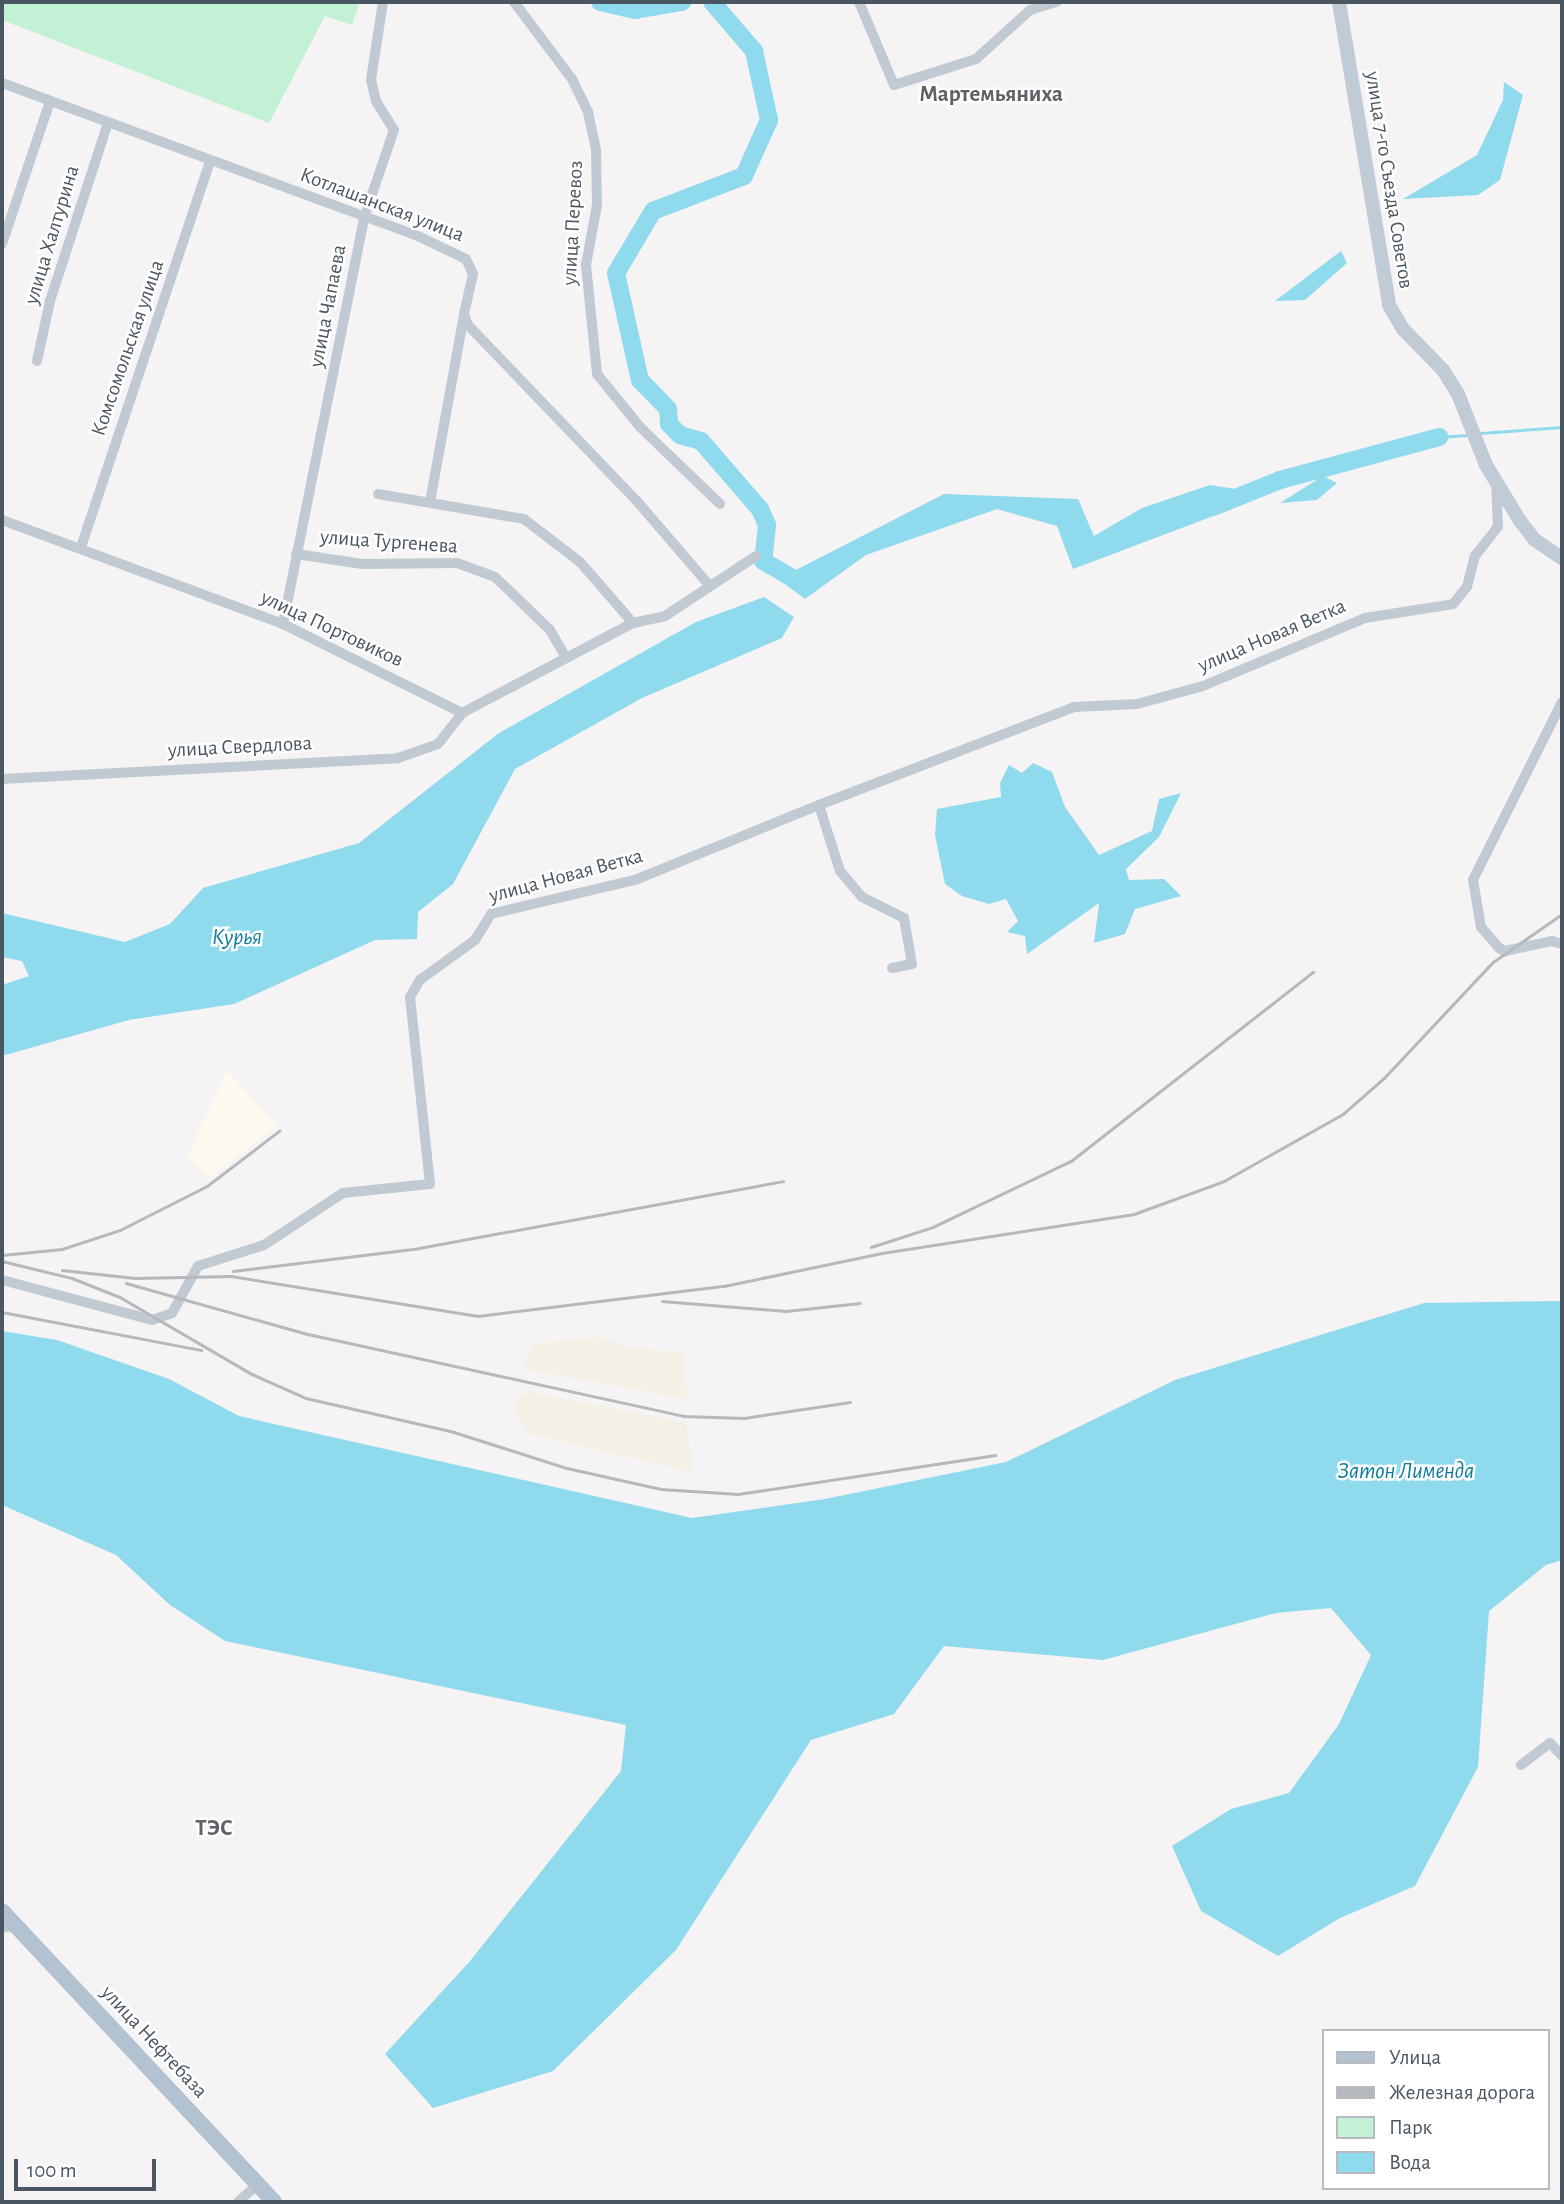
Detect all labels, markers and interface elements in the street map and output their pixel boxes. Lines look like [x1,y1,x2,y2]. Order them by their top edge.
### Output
street label: улица 7-го Съезда Советов [1359,70,1419,290]
district label: Мартемьяниха [919,81,1063,109]
street label: улица Перевоз [557,160,589,286]
street label: Котлашанская улица [296,162,468,248]
street label: улица Халтурина [19,163,85,307]
street label: улица Чапаева [304,243,352,369]
street label: Комсомольская улица [86,257,170,439]
street label: улица Тургенева [319,525,459,559]
street label: улица Портовиков [257,585,407,673]
street label: улица Новая Ветка [1194,594,1350,678]
street label: улица Свердлова [167,731,313,763]
street label: улица Новая Ветка [486,843,646,909]
water label: Курья [212,924,262,952]
water label: Затон Лименда [1338,1458,1474,1486]
district label: ТЭС [195,1815,233,1843]
street label: улица Нефтебаза [95,1980,213,2104]
legend [1322,2029,1550,2190]
text: Улица [1389,2047,1441,2068]
text: Железная дорога [1389,2082,1535,2103]
text: Парк [1389,2117,1432,2138]
scale bar [18,2144,159,2188]
text: Вода [1389,2152,1431,2173]
text: 100 m [27,2160,77,2181]

